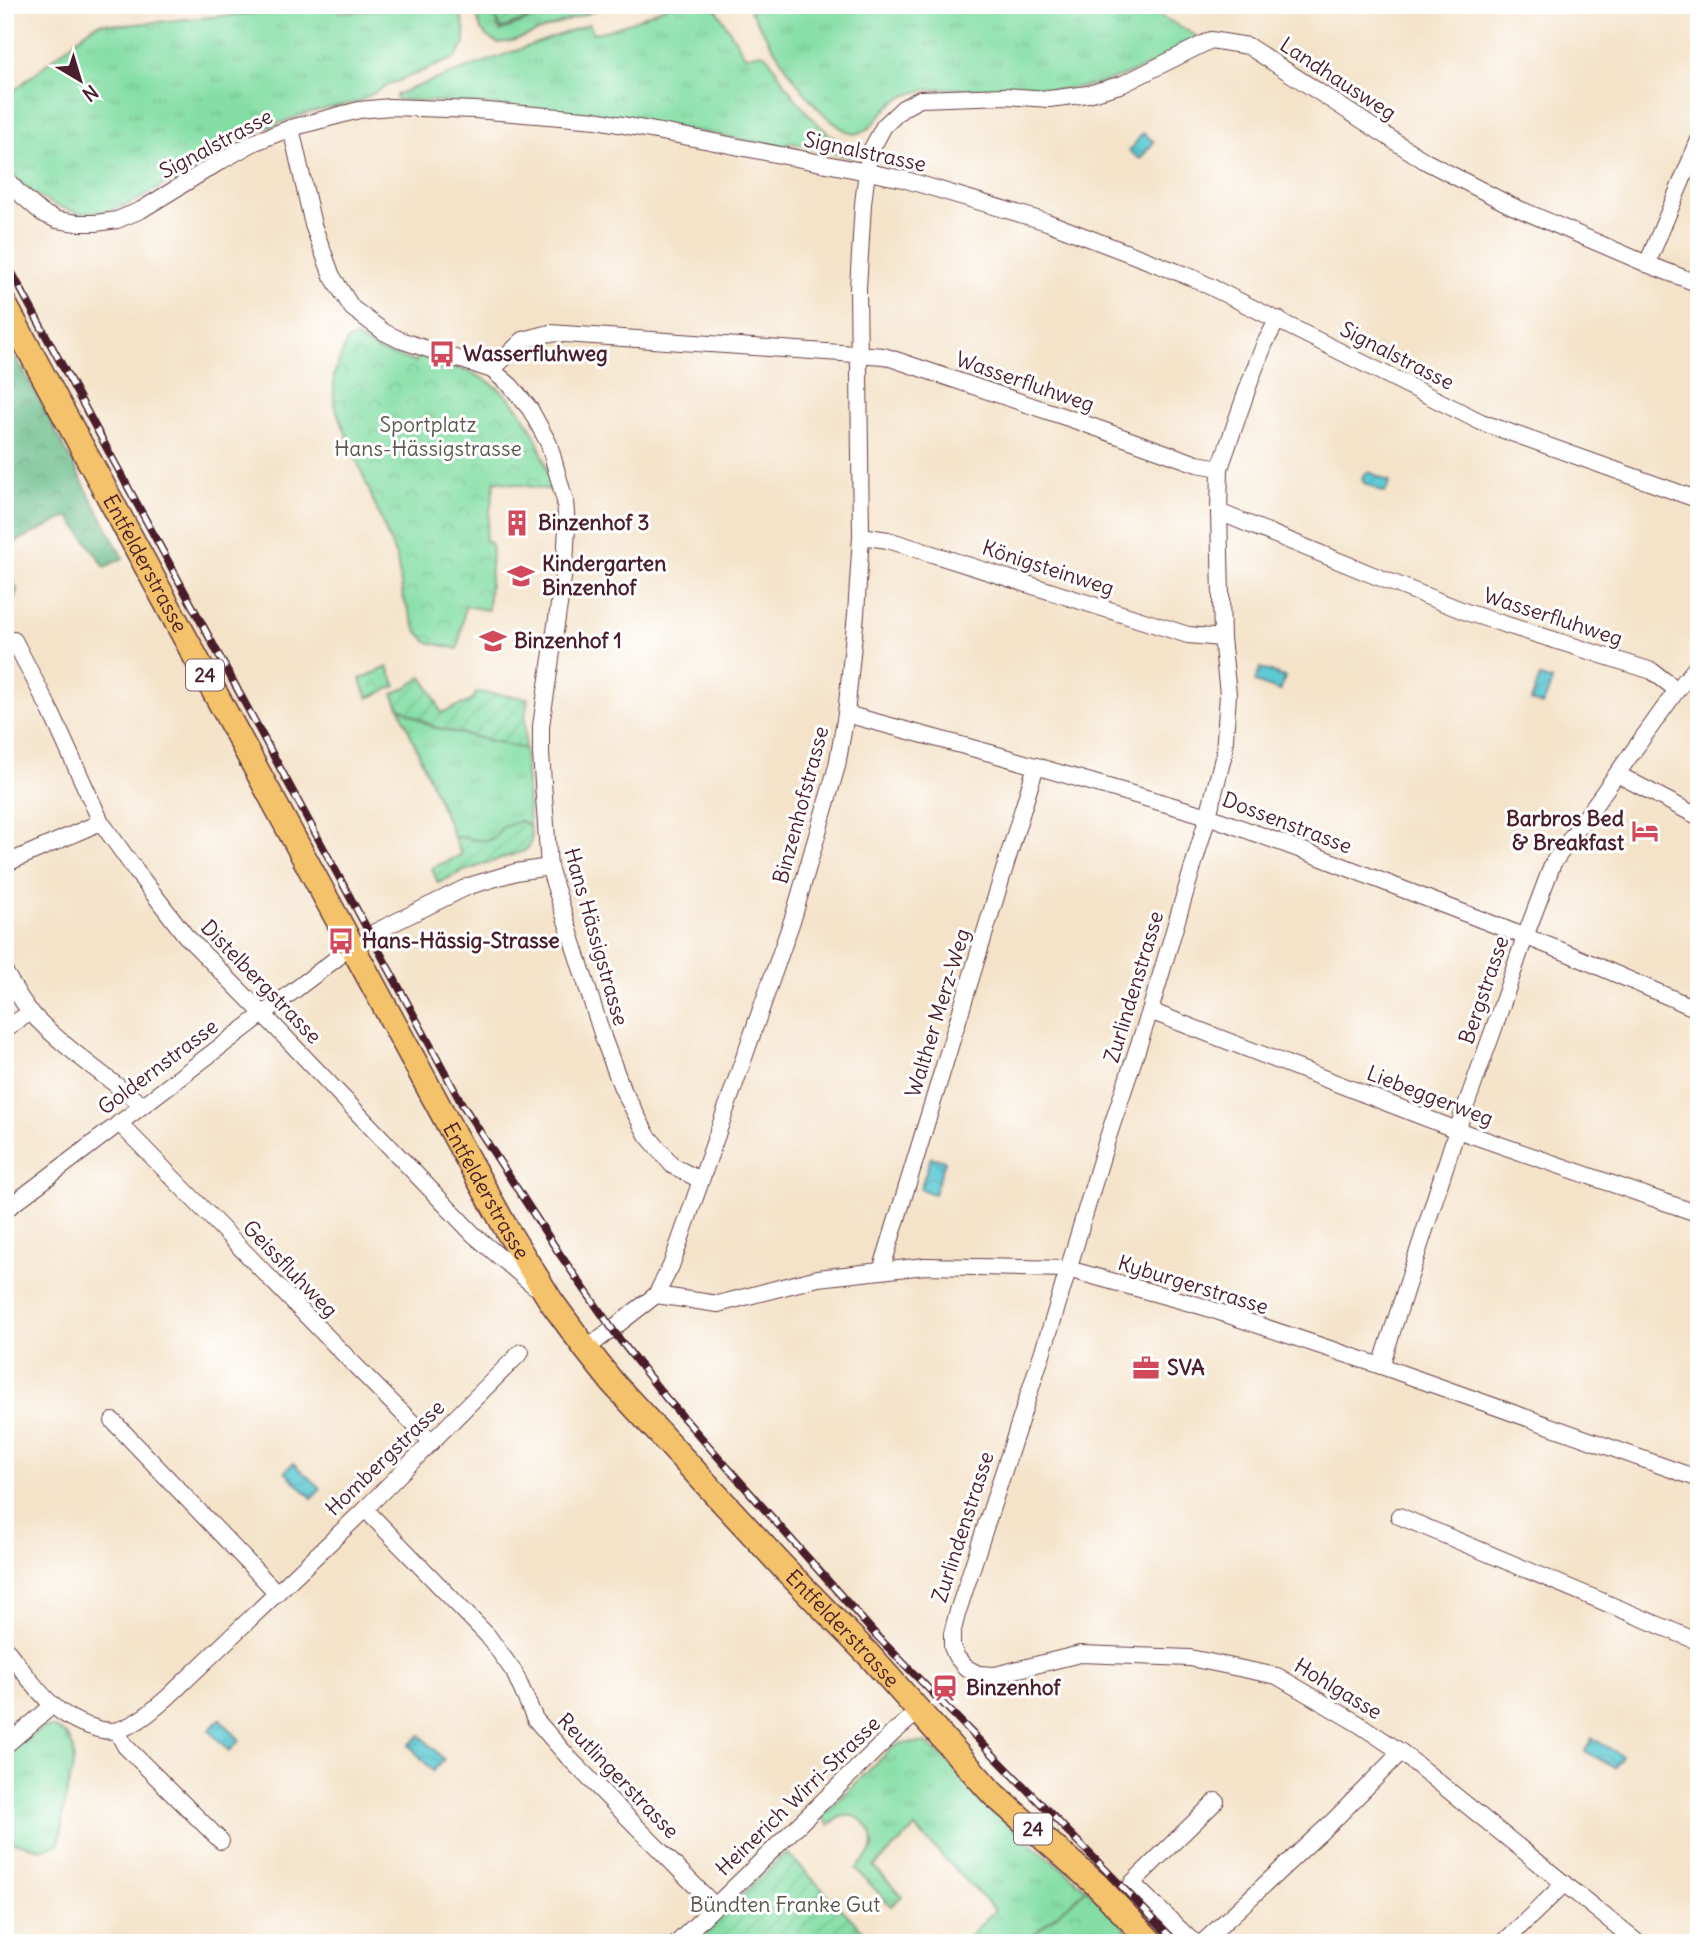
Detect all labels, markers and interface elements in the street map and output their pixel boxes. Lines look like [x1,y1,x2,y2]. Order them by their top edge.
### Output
street label: Landhausweg [1275,31,1401,126]
north arrow [46,46,116,116]
text: N [78,80,103,107]
street label: Signalstrasse [155,102,277,185]
street label: Signalstrasse [801,125,929,178]
street label: Signalstrasse [1336,315,1459,396]
bus stop icon: Wasserfluhweg [427,339,457,369]
place label: Wasserfluhweg [463,340,608,367]
street label: Wasserfluhweg [952,345,1098,418]
park label: Sportplatz Hans-Hässigstrasse [334,411,522,462]
street label: Entfelderstrasse [97,489,194,637]
building icon: Binzenhof 3 [502,508,532,538]
place label: Binzenhof 3 [538,509,649,536]
street label: Königsteinweg [979,534,1118,602]
place label: Kindergarten Binzenhof [542,550,666,601]
school or university icon: Kindergarten Binzenhof [506,561,536,591]
street label: Wasserfluhweg [1480,581,1626,652]
school or university icon: Binzenhof 1 [478,626,508,656]
place label: Binzenhof 1 [514,627,622,654]
road number: 24 [186,660,224,690]
street label: Binzenhofstrasse [767,723,834,887]
street label: Dossenstrasse [1219,785,1356,860]
place label: Barbros Bed & Breakfast [1506,805,1625,856]
hotel icon: Barbros Bed & Breakfast [1630,816,1660,846]
street label: Hans Hässigstrasse [558,845,635,1029]
street label: Zurlindenstrasse [1098,908,1169,1066]
street label: Distelbergstrasse [195,914,327,1049]
street label: Walther Merz-Weg [899,925,976,1100]
bus stop icon: Hans-Hässig-Strasse [326,926,356,956]
place label: Hans-Hässig-Strasse [362,927,560,954]
street label: Bergstrasse [1452,932,1515,1047]
street label: Goldernstrasse [92,1013,223,1121]
street label: Liebeggerweg [1363,1059,1497,1132]
street label: Entfelderstrasse [437,1117,536,1264]
street label: Geissfluhweg [237,1214,344,1323]
street label: Kyburgerstrasse [1115,1249,1272,1320]
office icon: SVA [1131,1353,1161,1383]
place label: SVA [1167,1354,1205,1381]
street label: Hombergstrasse [319,1394,450,1521]
street label: Zurlindenstrasse [925,1448,1000,1606]
street label: Entfelderstrasse [780,1564,906,1693]
street label: Hohlgasse [1289,1652,1387,1725]
station icon: Binzenhof [930,1673,960,1703]
place label: Binzenhof [966,1674,1062,1701]
street label: Reutlingerstrasse [552,1707,685,1844]
street label: Heinerich Wirri-Strasse [710,1710,886,1881]
road number: 24 [1014,1814,1052,1844]
park label: Bündten Franke Gut [690,1891,880,1918]

